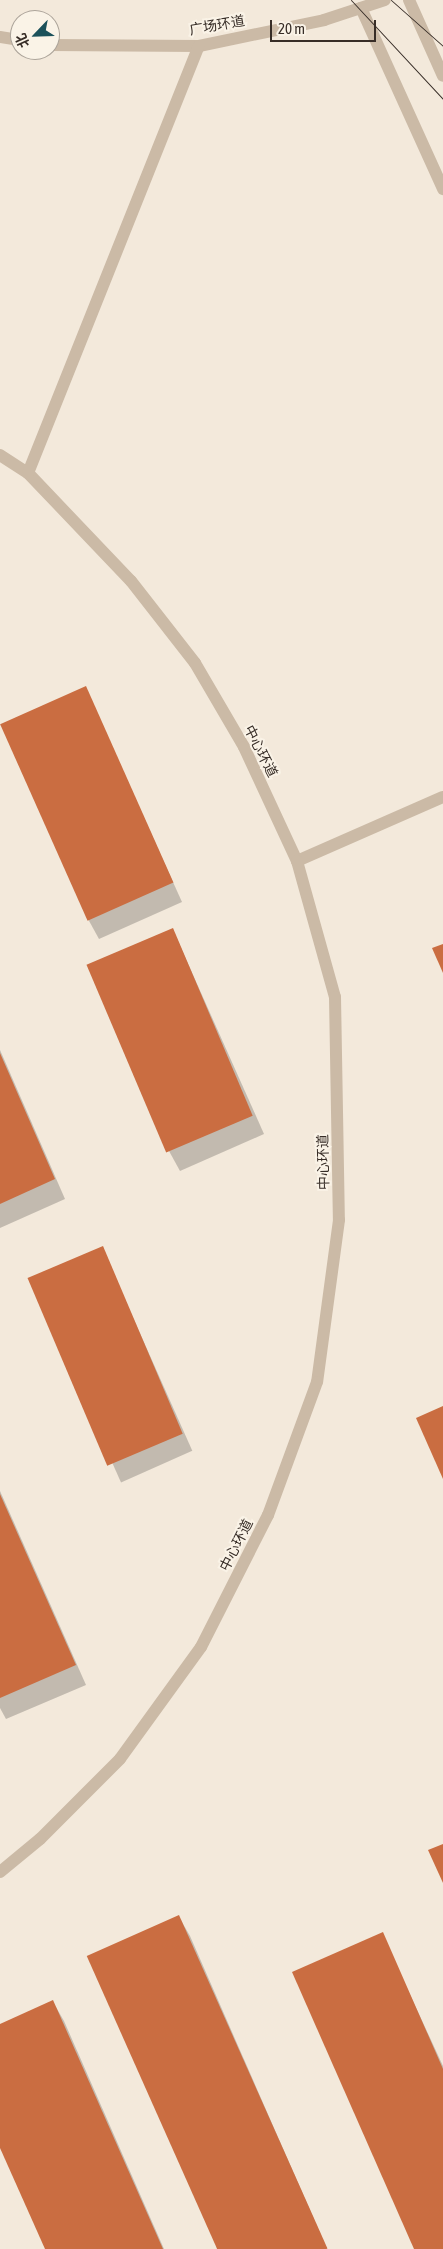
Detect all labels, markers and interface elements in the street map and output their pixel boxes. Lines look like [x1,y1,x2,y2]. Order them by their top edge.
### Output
north arrow [10,10,60,60]
scale bar [273,10,379,42]
street label: 广场环道 [188,12,246,38]
text: 20 m [278,20,305,37]
text: 北 [12,31,32,50]
street label: 中心环道 [241,722,281,780]
street label: 中心环道 [314,1134,332,1190]
street label: 中心环道 [216,1516,256,1574]

